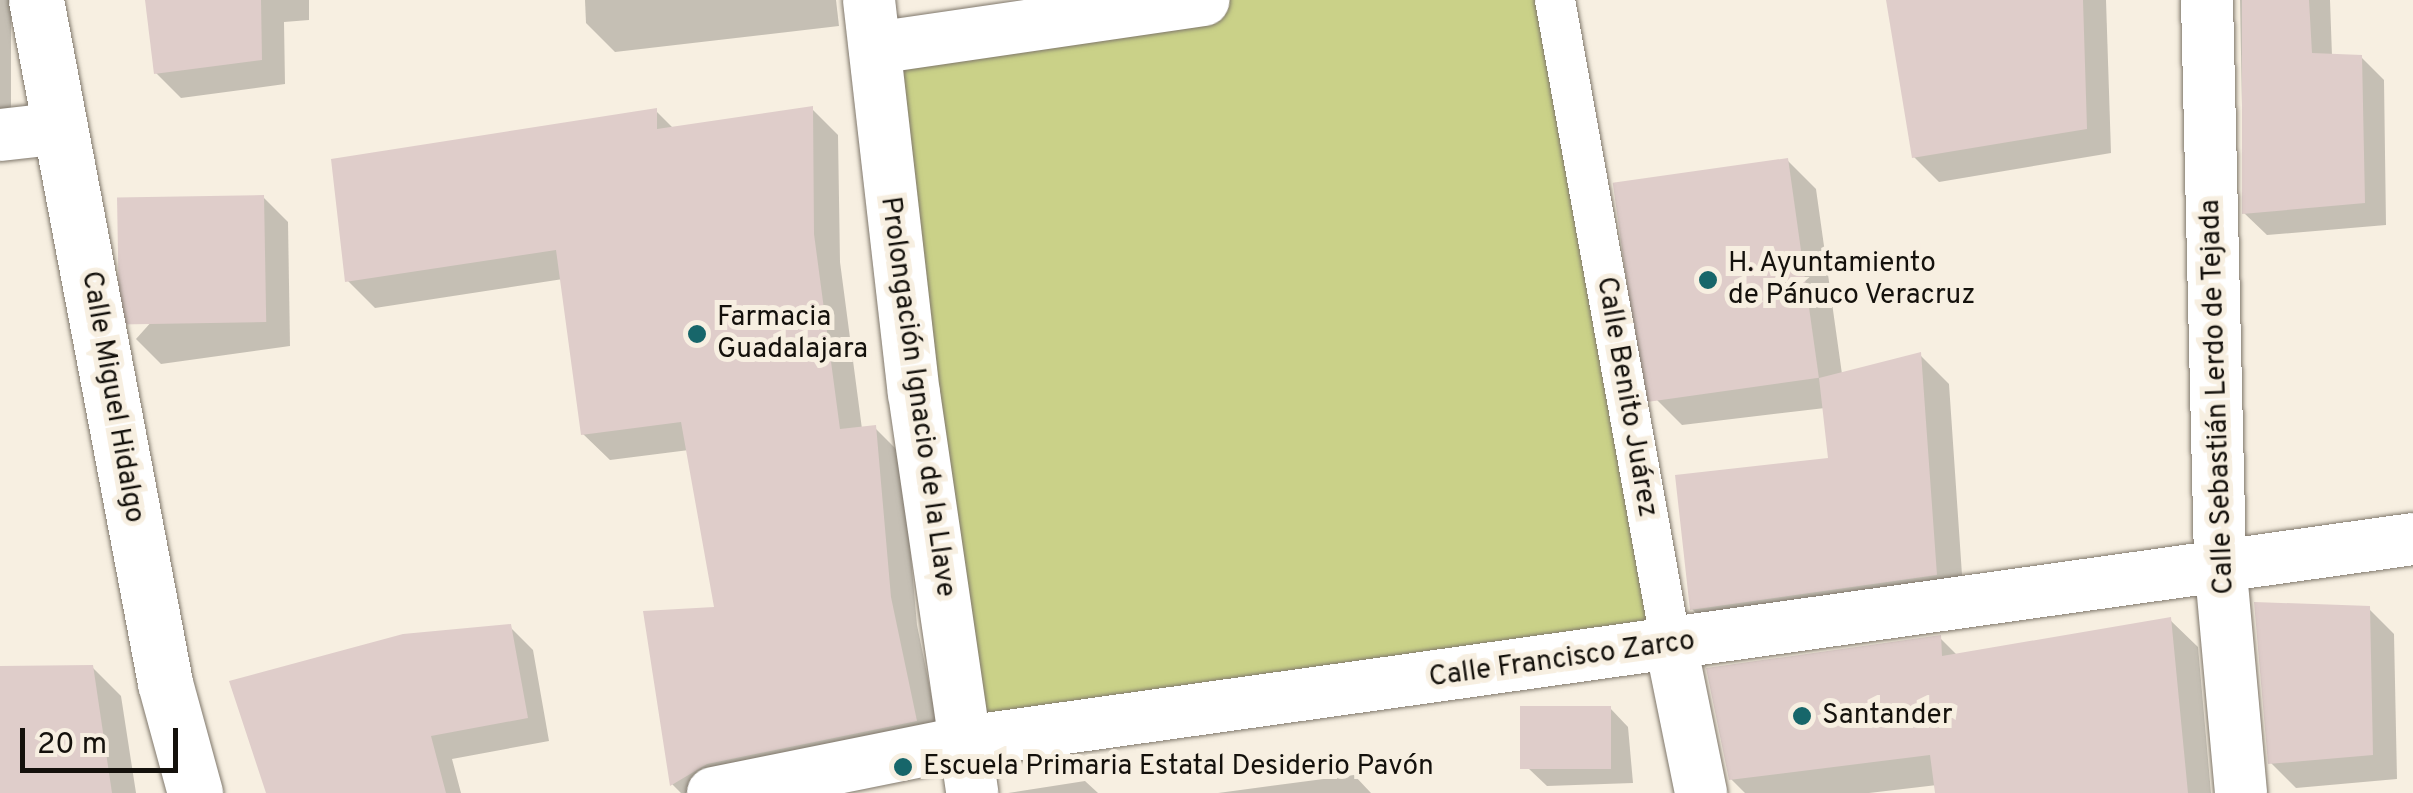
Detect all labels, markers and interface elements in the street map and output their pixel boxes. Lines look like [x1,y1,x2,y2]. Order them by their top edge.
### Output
street label: Prolongación Ignacio de la Llave [872,195,962,599]
street label: Calle Sebastián Lerdo de Tejada [2194,198,2242,596]
place label: H. Ayuntamiento de Pánuco Veracruz [1728,247,1977,313]
street label: Calle Miguel Hidalgo [73,269,151,525]
marker: H. Ayuntamiento de Pánuco Veracruz [1697,269,1719,291]
street label: Calle Benito Juárez [1588,274,1664,520]
place label: Farmacia Guadalajara [717,301,868,367]
marker: Farmacia Guadalajara [686,323,708,345]
street label: Calle Francisco Zarco [1427,625,1697,695]
place label: Santander [1822,699,1953,733]
marker: Santander [1791,705,1813,727]
scale bar [25,708,182,770]
text: 20 m [37,727,107,764]
place label: Escuela Primaria Estatal Desiderio Pavón [923,750,1434,784]
marker: Escuela Primaria Estatal Desiderio Pavón [892,756,914,778]

